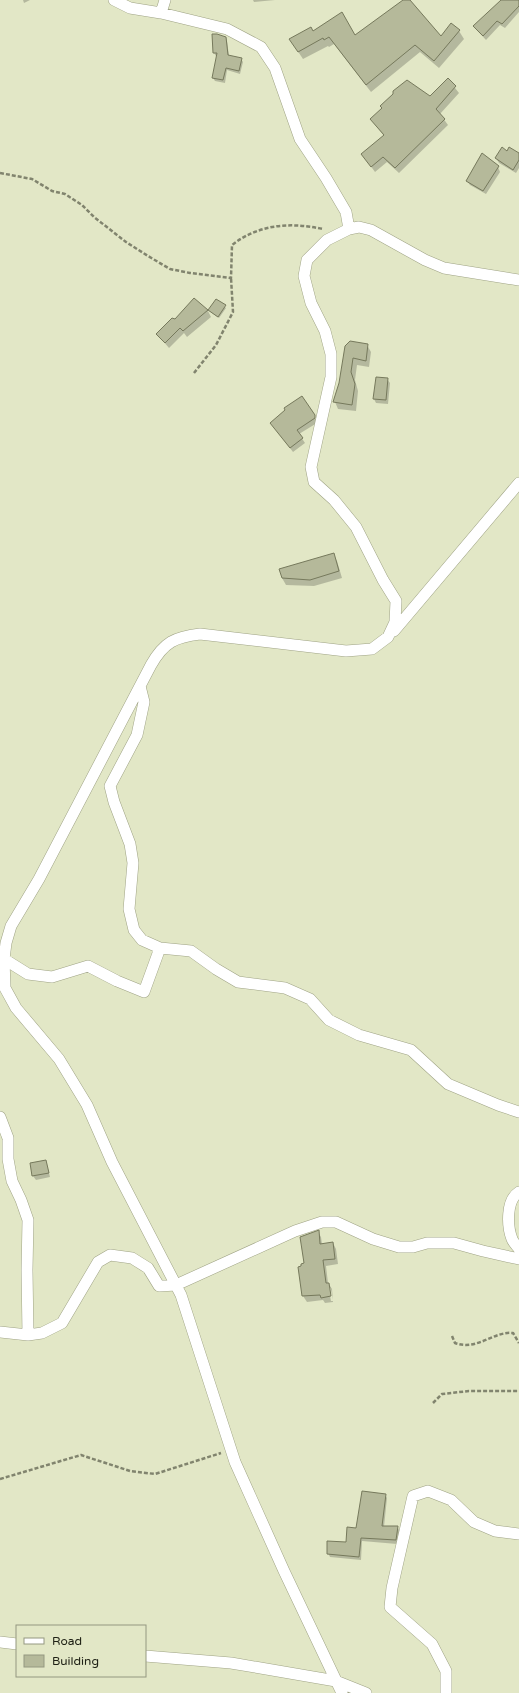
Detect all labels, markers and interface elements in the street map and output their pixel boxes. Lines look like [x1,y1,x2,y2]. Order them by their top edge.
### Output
legend [16,1625,146,1677]
text: Road [52,1634,82,1648]
text: Building [52,1654,99,1668]

